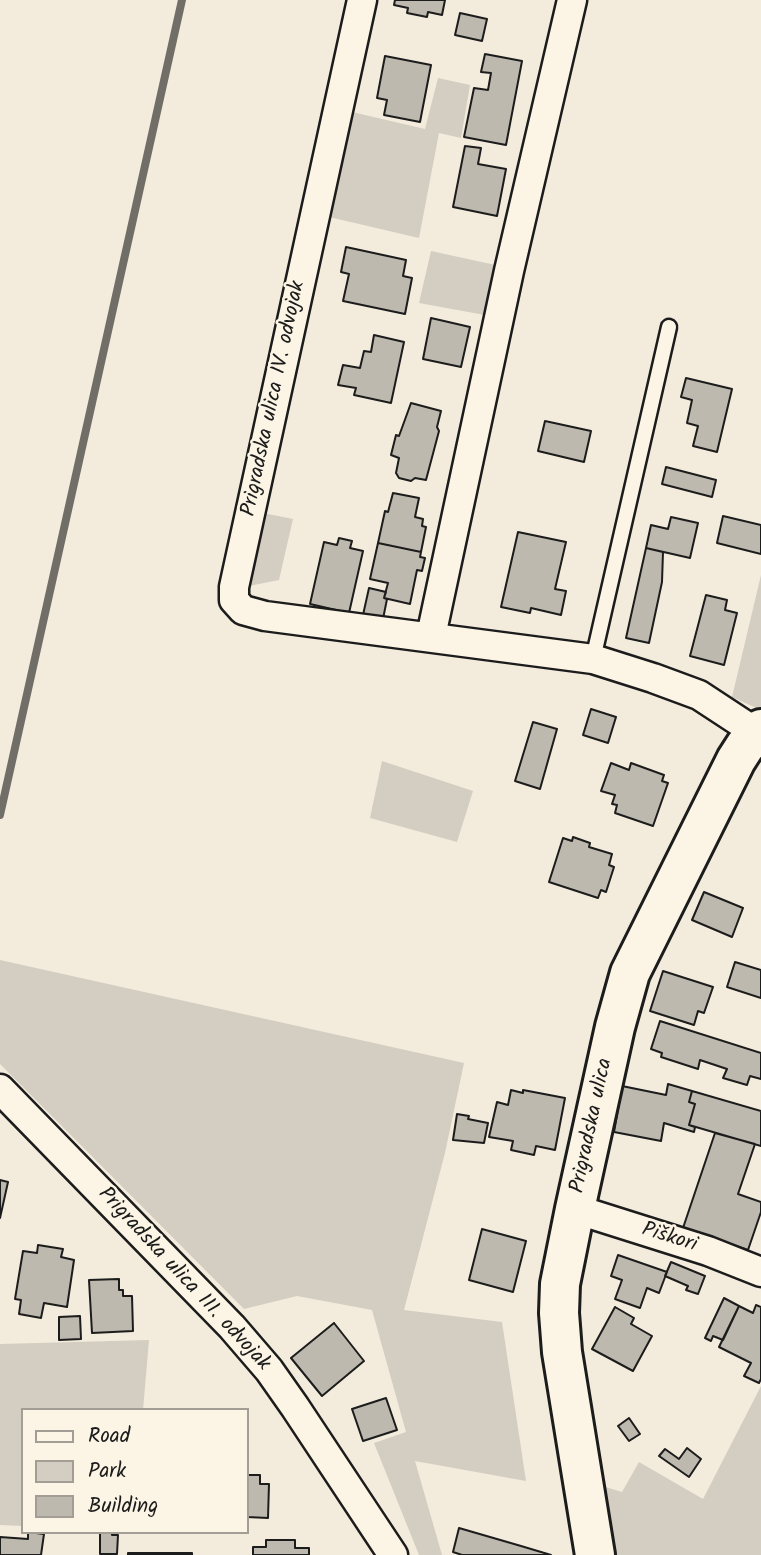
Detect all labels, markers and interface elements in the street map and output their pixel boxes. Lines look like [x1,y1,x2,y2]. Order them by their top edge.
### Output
street label: Prigradska ulica IV. odvojak [238,279,312,519]
street label: Prigradska ulica [566,1056,620,1196]
street label: Prigradska ulica III. odvojak [91,1183,275,1377]
street label: Piškori [638,1219,700,1259]
legend [21,1408,248,1534]
text: Road [88,1420,130,1453]
text: Park [88,1455,126,1488]
text: Building [88,1490,158,1523]

